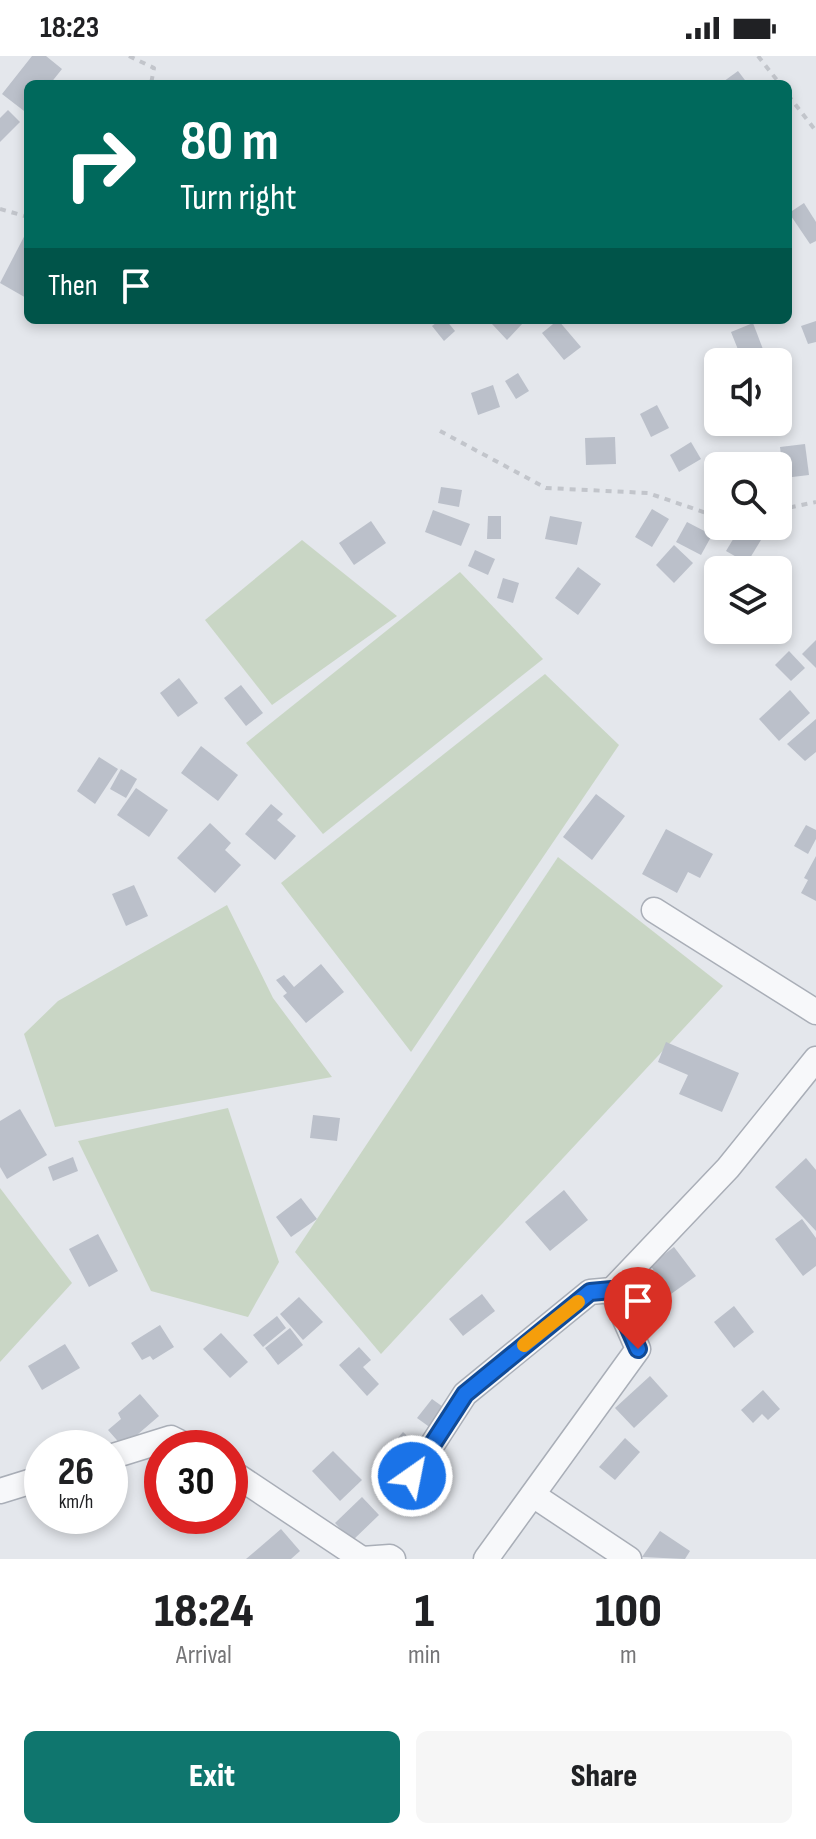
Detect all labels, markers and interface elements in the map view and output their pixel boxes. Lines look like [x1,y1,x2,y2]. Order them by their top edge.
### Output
text: 18:23 [40,10,99,46]
text: 80 m [180,109,279,176]
icon: right [48,112,152,216]
text: Turn right [180,177,297,220]
icon: arrive [114,264,158,308]
text: Then [48,268,98,304]
map controls [704,348,792,644]
button: sound [704,348,792,436]
button: search [704,452,792,540]
button: layers [704,556,792,644]
pin [604,1267,672,1349]
icon: arrive [616,1279,660,1323]
speed limit sign: 30 [144,1430,248,1534]
position arrow [370,1434,454,1518]
text: 26 [58,1448,94,1496]
text: km/h [59,1490,93,1514]
text: 18:24 [154,1583,254,1640]
text: 1 [414,1583,434,1640]
text: 100 [595,1583,662,1640]
text: Arrival [176,1640,232,1671]
text: min [408,1640,441,1671]
text: m [620,1640,637,1671]
button: Exit [24,1731,400,1823]
button: Share [416,1731,792,1823]

